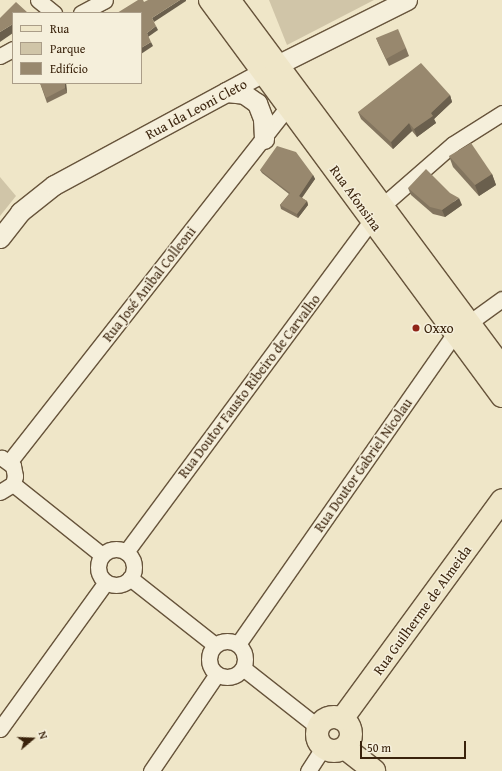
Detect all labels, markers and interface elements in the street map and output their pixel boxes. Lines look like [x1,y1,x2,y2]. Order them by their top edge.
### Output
legend [12,12,142,84]
text: Rua [50,20,69,37]
text: Parque [50,40,85,57]
text: Edifício [50,60,88,77]
street label: Rua Ida Leoni Cleto [142,75,250,143]
street label: Rua Afonsina [326,162,386,234]
street label: Rua José Anibal Colleoni [99,223,199,345]
street label: Rua Doutor Fausto Ribeiro de Carvalho [174,291,324,481]
place label: Oxxo [424,320,454,336]
marker: Oxxo [411,323,421,333]
street label: Rua Doutor Gabriel Nicolau [310,395,416,535]
street label: Rua Guilherme de Almeida [369,542,475,678]
north arrow [12,719,52,759]
text: N [35,729,52,741]
scale bar [362,733,468,759]
text: 50 m [367,739,391,756]

